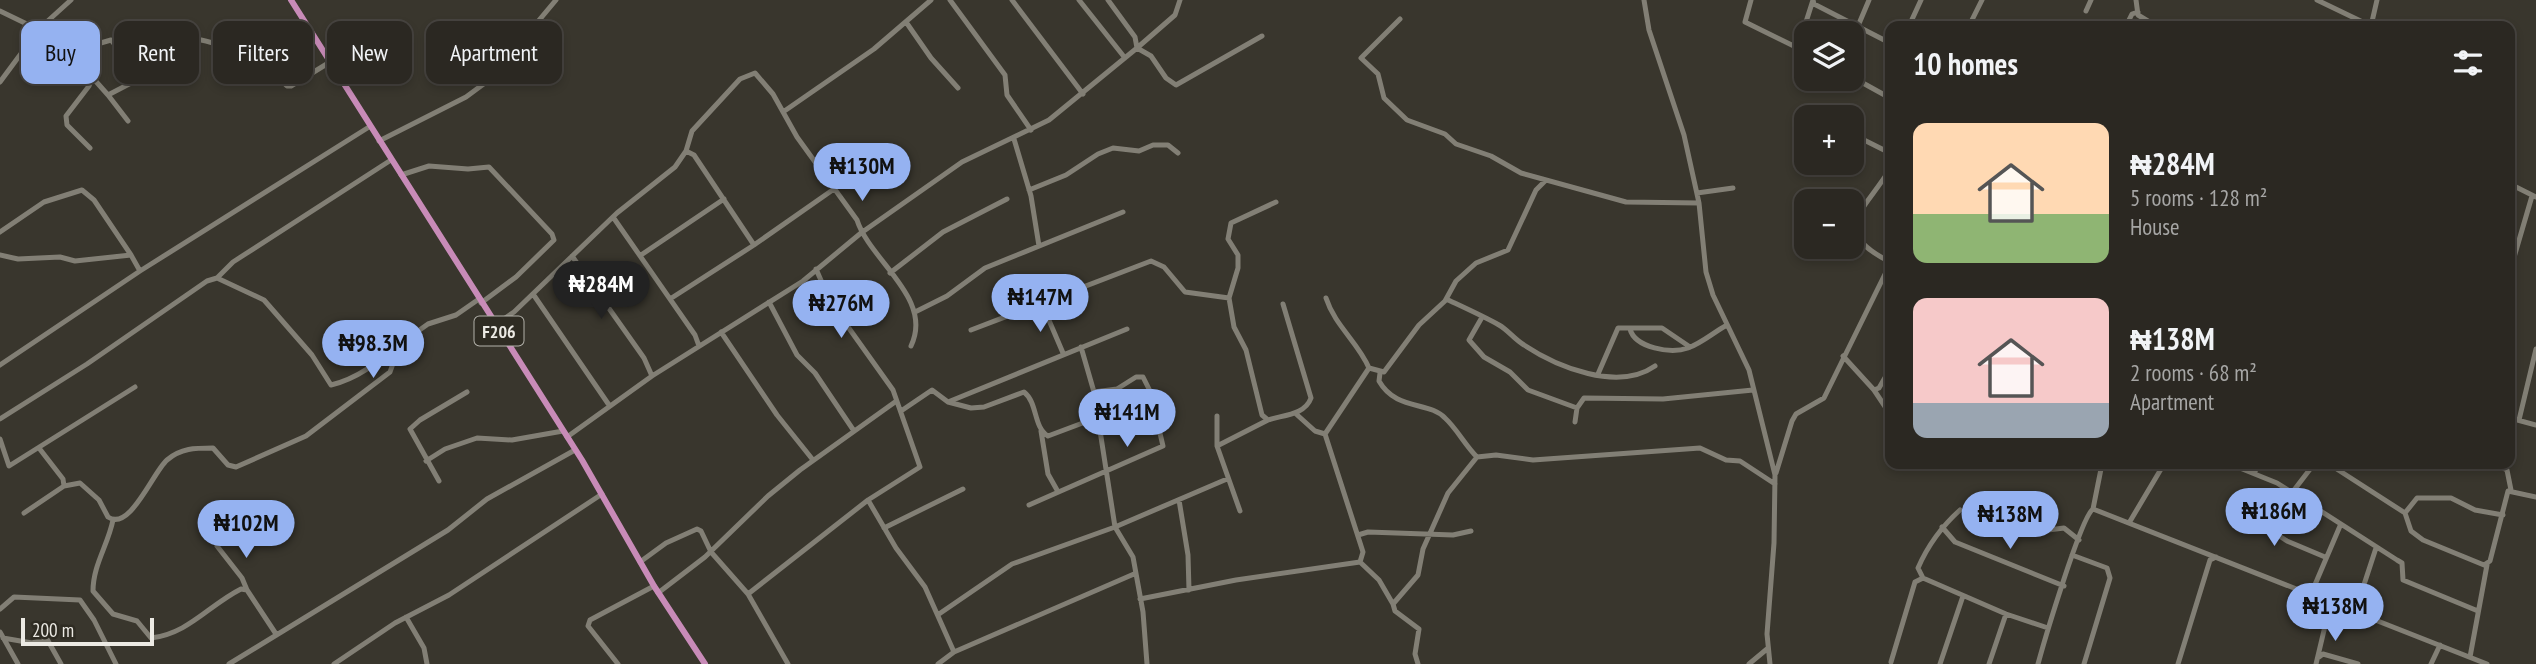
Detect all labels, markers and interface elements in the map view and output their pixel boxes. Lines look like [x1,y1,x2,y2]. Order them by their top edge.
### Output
chip: Buy [21,21,100,84]
chip: Rent [114,21,199,84]
chip: Filters [213,21,313,84]
chip: New [327,21,412,84]
chip: Apartment [426,21,562,84]
map controls [1794,21,1864,259]
button: layers [1794,21,1864,91]
text: 10 homes [1913,44,2018,83]
icon: filters [2449,44,2487,82]
button: + [1794,105,1864,175]
pin: ₦130M [813,144,911,203]
text: ₦284M [2130,144,2215,183]
text: ₦130M [830,151,894,180]
icon: home [1969,151,2053,235]
text: 5 rooms · 128 m² [2130,183,2267,212]
button: − [1794,189,1864,259]
text: House [2130,212,2180,241]
pin: ₦284M [552,262,650,321]
text: ₦284M [569,269,633,298]
pin: ₦147M [991,274,1089,334]
pin: ₦276M [792,280,890,340]
text: ₦147M [1008,282,1072,311]
text: ₦276M [809,288,873,317]
road number: F206 [475,316,524,346]
text: ₦138M [2130,319,2215,358]
pin: ₦98.3M [316,320,430,380]
icon: home [1969,326,2053,410]
text: ₦98.3M [338,328,408,357]
text: 2 rooms · 68 m² [2130,358,2257,387]
text: Apartment [2130,387,2214,416]
pin: ₦141M [1078,390,1176,449]
text: ₦141M [1095,397,1159,426]
pin: ₦186M [2225,489,2323,548]
pin: ₦138M [1961,491,2059,551]
text: ₦186M [2242,496,2306,525]
text: ₦138M [1978,499,2042,528]
pin: ₦102M [197,500,295,560]
text: ₦102M [214,508,278,537]
pin: ₦138M [2286,584,2384,643]
text: ₦138M [2303,591,2367,620]
scale bar [21,615,154,647]
text: 200 m [32,618,74,642]

